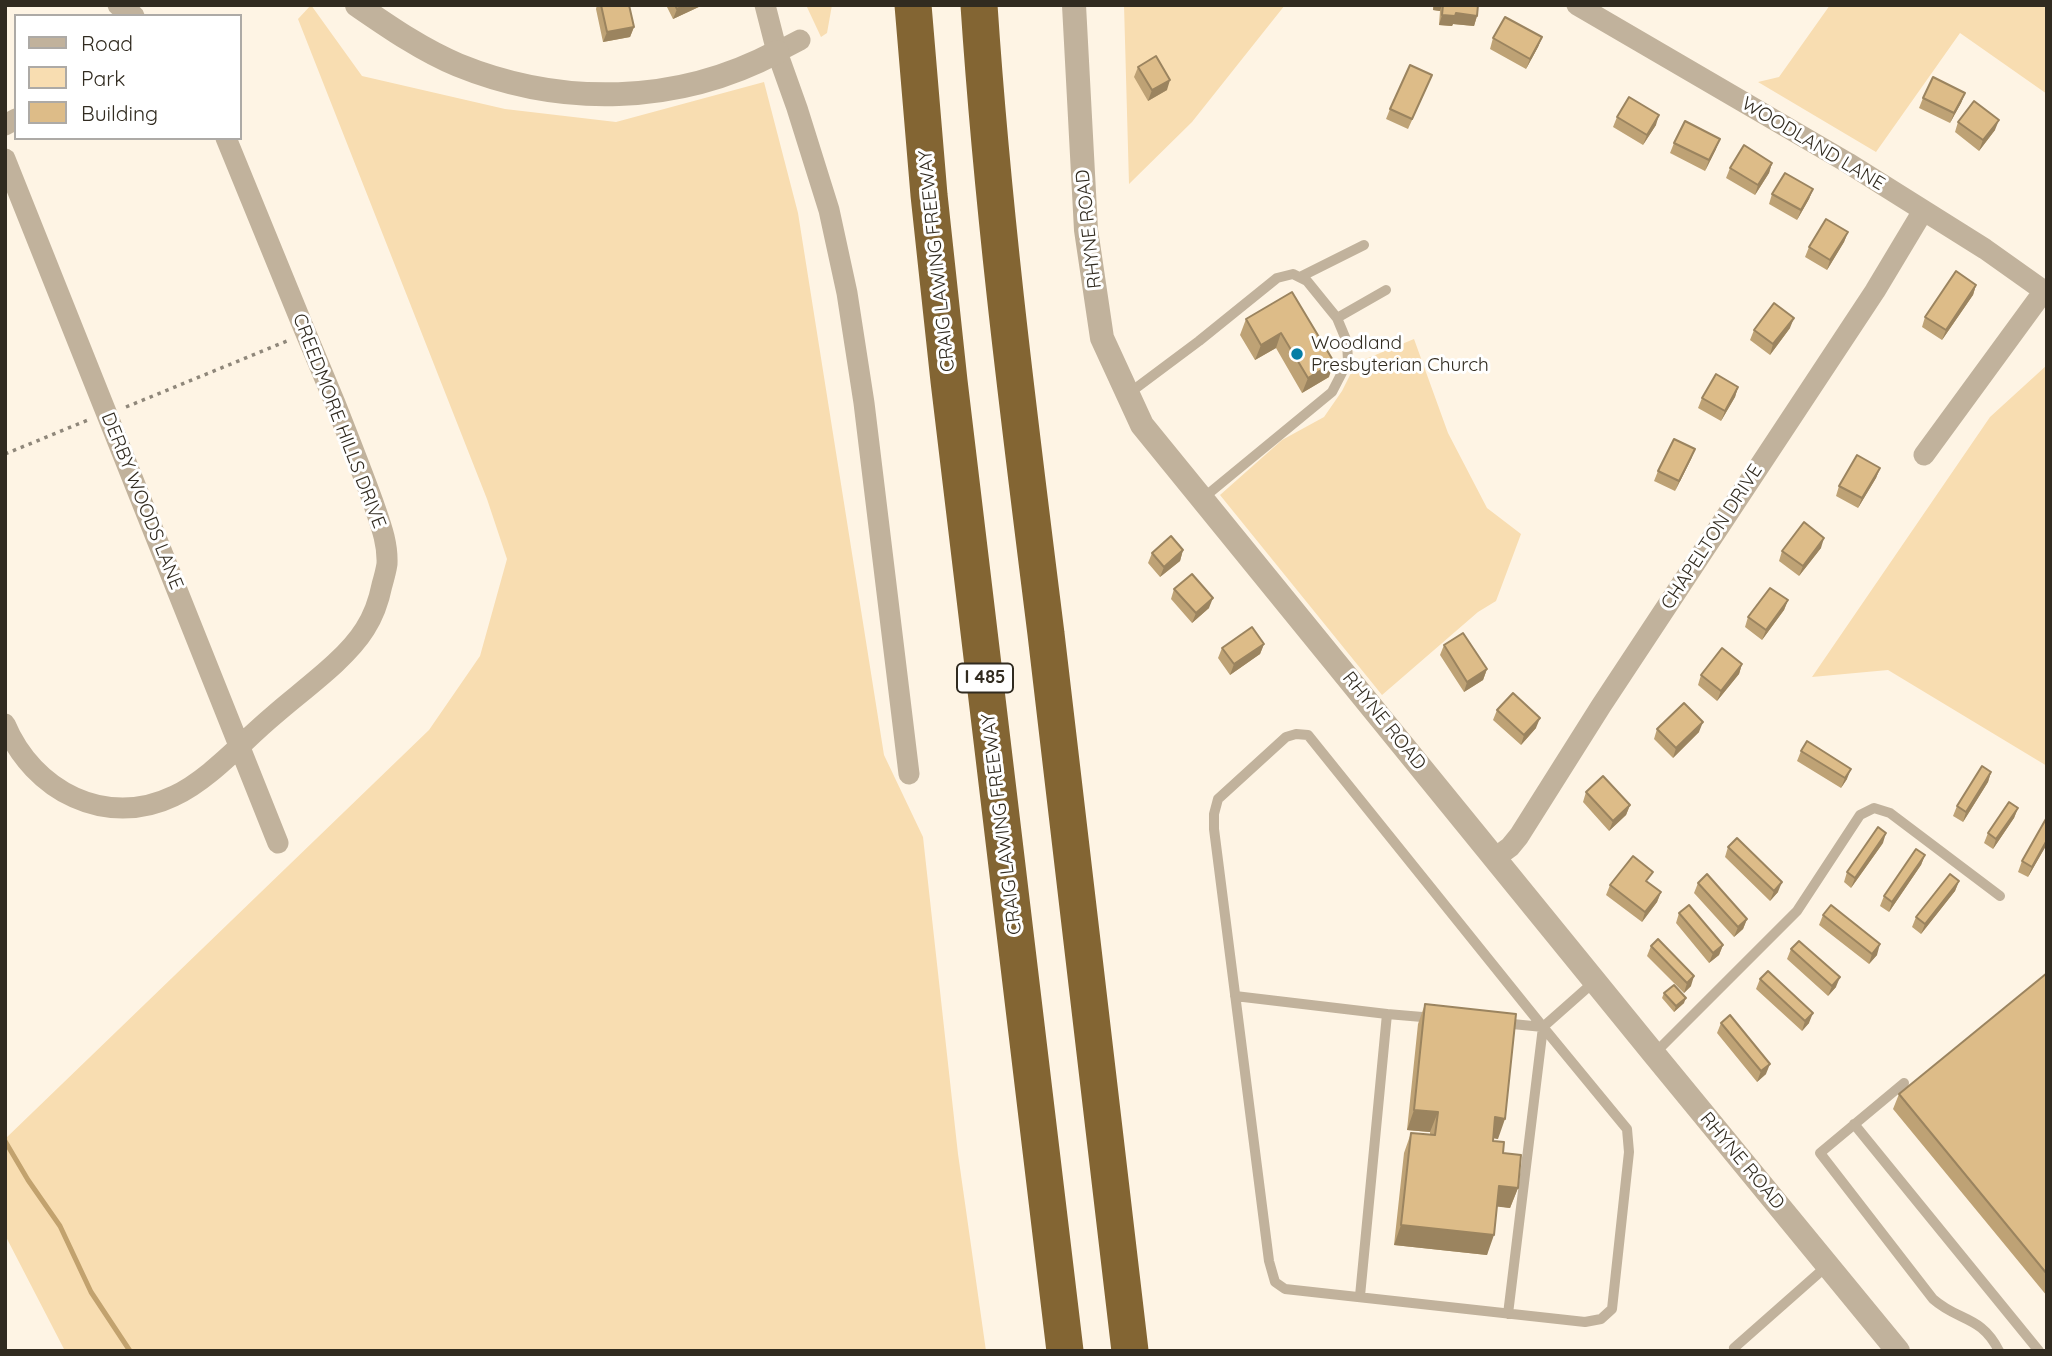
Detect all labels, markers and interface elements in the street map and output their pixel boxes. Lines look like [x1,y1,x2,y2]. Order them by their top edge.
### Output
legend [14,14,242,140]
text: Road [81,30,133,56]
text: Park [81,65,125,91]
street label: WOODLAND LANE [1737,92,1889,196]
text: Building [81,100,158,126]
street label: CRAIG LAWING FREEWAY [914,149,960,373]
street label: RHYNE ROAD [1071,168,1107,290]
street label: CREEDMORE HILLS DRIVE [287,310,391,532]
place label: Woodland Presbyterian Church [1311,332,1489,376]
marker: Woodland Presbyterian Church [1289,346,1305,362]
street label: DERBY WOODS LANE [96,409,188,593]
street label: CHAPELTON DRIVE [1656,460,1768,614]
road number: I 485 [957,664,1013,692]
street label: RHYNE ROAD [1337,667,1431,775]
street label: CRAIG LAWING FREEWAY [977,712,1027,936]
street label: RHYNE ROAD [1695,1108,1789,1214]

